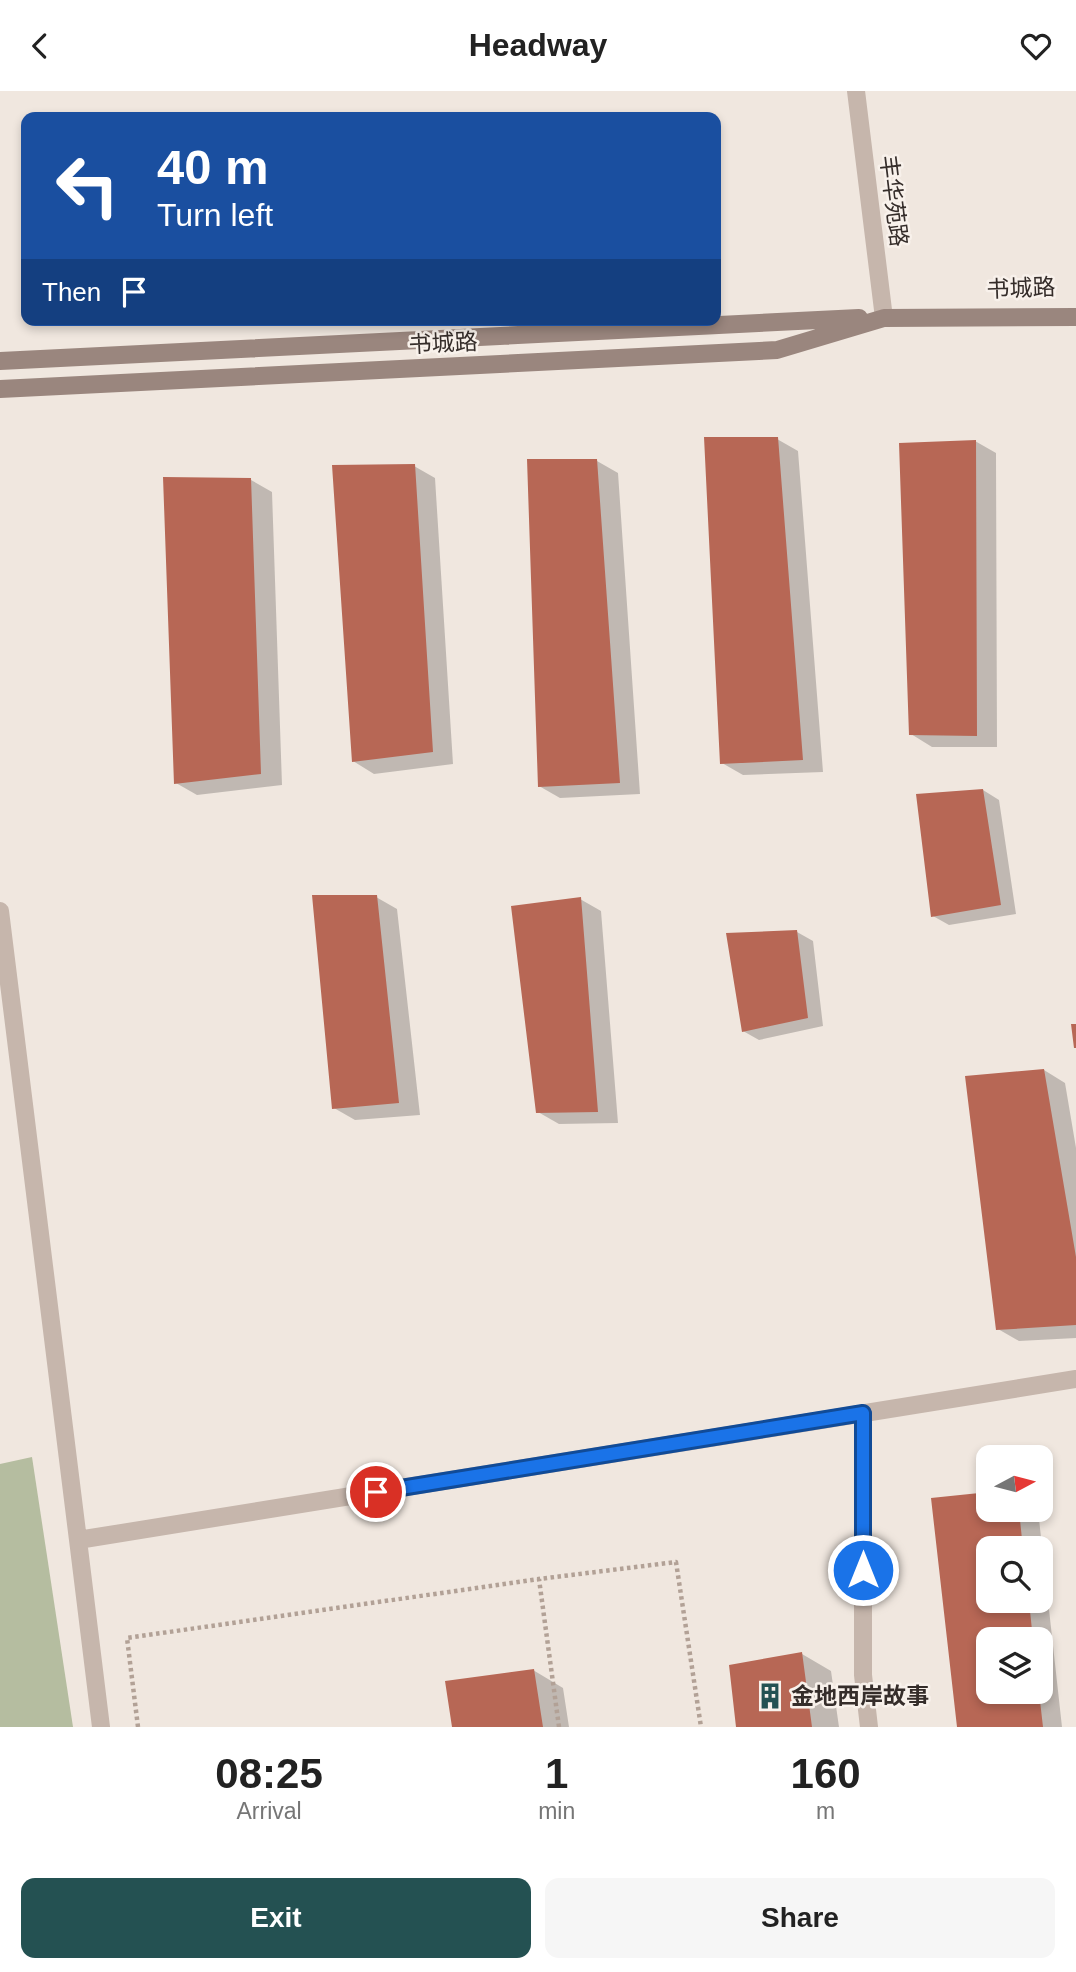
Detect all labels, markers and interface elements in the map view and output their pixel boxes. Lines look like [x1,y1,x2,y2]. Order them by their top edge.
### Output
icon: back [21,27,59,65]
text: Headway [469,27,607,63]
icon: heart [1017,27,1055,65]
icon: left [42,140,133,231]
text: 40 m [157,140,269,194]
street label: 丰华苑路 [875,154,913,248]
text: Turn left [157,197,273,233]
icon: arrive [115,273,153,311]
street label: 书城路 [986,274,1056,302]
text: Then [42,277,101,307]
street label: 书城路 [408,328,478,358]
north arrow [976,1445,1054,1523]
map controls [976,1445,1053,1704]
pin [346,1462,406,1522]
icon: arrive [357,1473,395,1511]
position arrow [826,1533,900,1607]
button: search [976,1536,1053,1613]
button: layers [976,1627,1053,1704]
building icon: 金地西岸故事 [755,1681,785,1711]
place label: 金地西岸故事 [791,1683,929,1709]
text: 08:25 [215,1750,323,1797]
text: 1 [545,1750,568,1797]
text: 160 [791,1750,861,1797]
text: Arrival [236,1798,302,1824]
text: min [538,1798,575,1824]
text: m [816,1798,835,1824]
button: Exit [21,1878,531,1958]
button: Share [545,1878,1055,1958]

